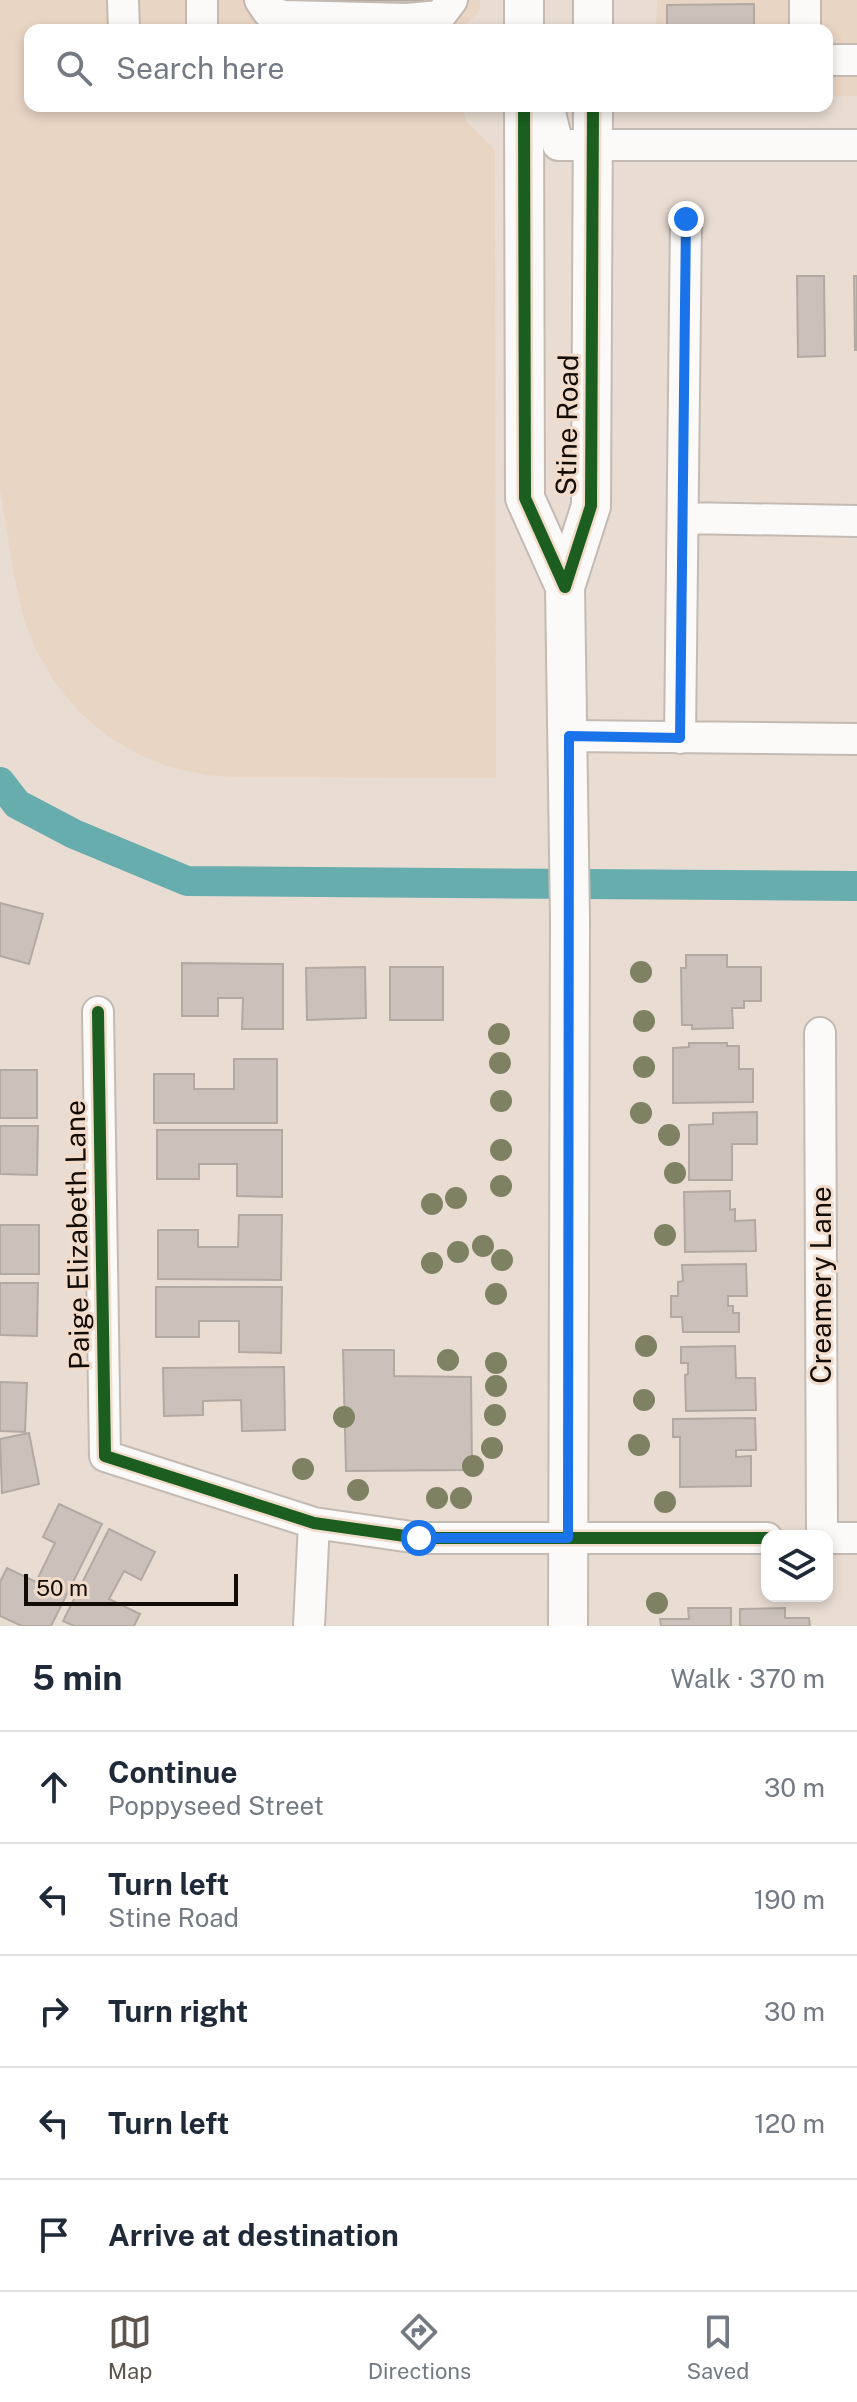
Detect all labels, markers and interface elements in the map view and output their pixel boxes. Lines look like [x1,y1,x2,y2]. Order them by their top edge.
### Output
search box [24,24,833,112]
icon: search [52,46,96,90]
text: Search here [116,50,284,86]
route end [668,201,704,237]
street label: Stine Road [549,354,584,496]
street label: Paige Elizabeth Lane [58,1100,95,1370]
street label: Creamery Lane [804,1186,837,1384]
route start [401,1520,437,1556]
map controls [761,1530,833,1602]
button: layers [761,1530,833,1602]
scale bar [24,1570,238,1606]
text: 50 m [36,1575,88,1601]
text: 5 min [32,1658,122,1698]
text: Walk · 370 m [670,1663,825,1694]
text: Continue [108,1754,238,1790]
icon: ahead [32,1765,76,1809]
text: 30 m [764,1772,825,1803]
text: Poppyseed Street [108,1790,324,1821]
text: Turn left [108,1866,229,1902]
icon: left [32,1877,76,1921]
text: 190 m [754,1884,825,1915]
text: Stine Road [108,1902,239,1933]
icon: right [32,1989,76,2033]
text: Turn right [108,1993,248,2029]
text: 30 m [764,1996,825,2027]
icon: left [32,2101,76,2145]
text: Turn left [108,2105,229,2141]
text: 120 m [754,2108,825,2139]
icon: arrive [32,2213,76,2257]
text: Arrive at destination [108,2217,399,2253]
tab: Map [108,2310,152,2384]
tab: Directions [368,2310,471,2384]
tab: Saved [686,2310,749,2384]

